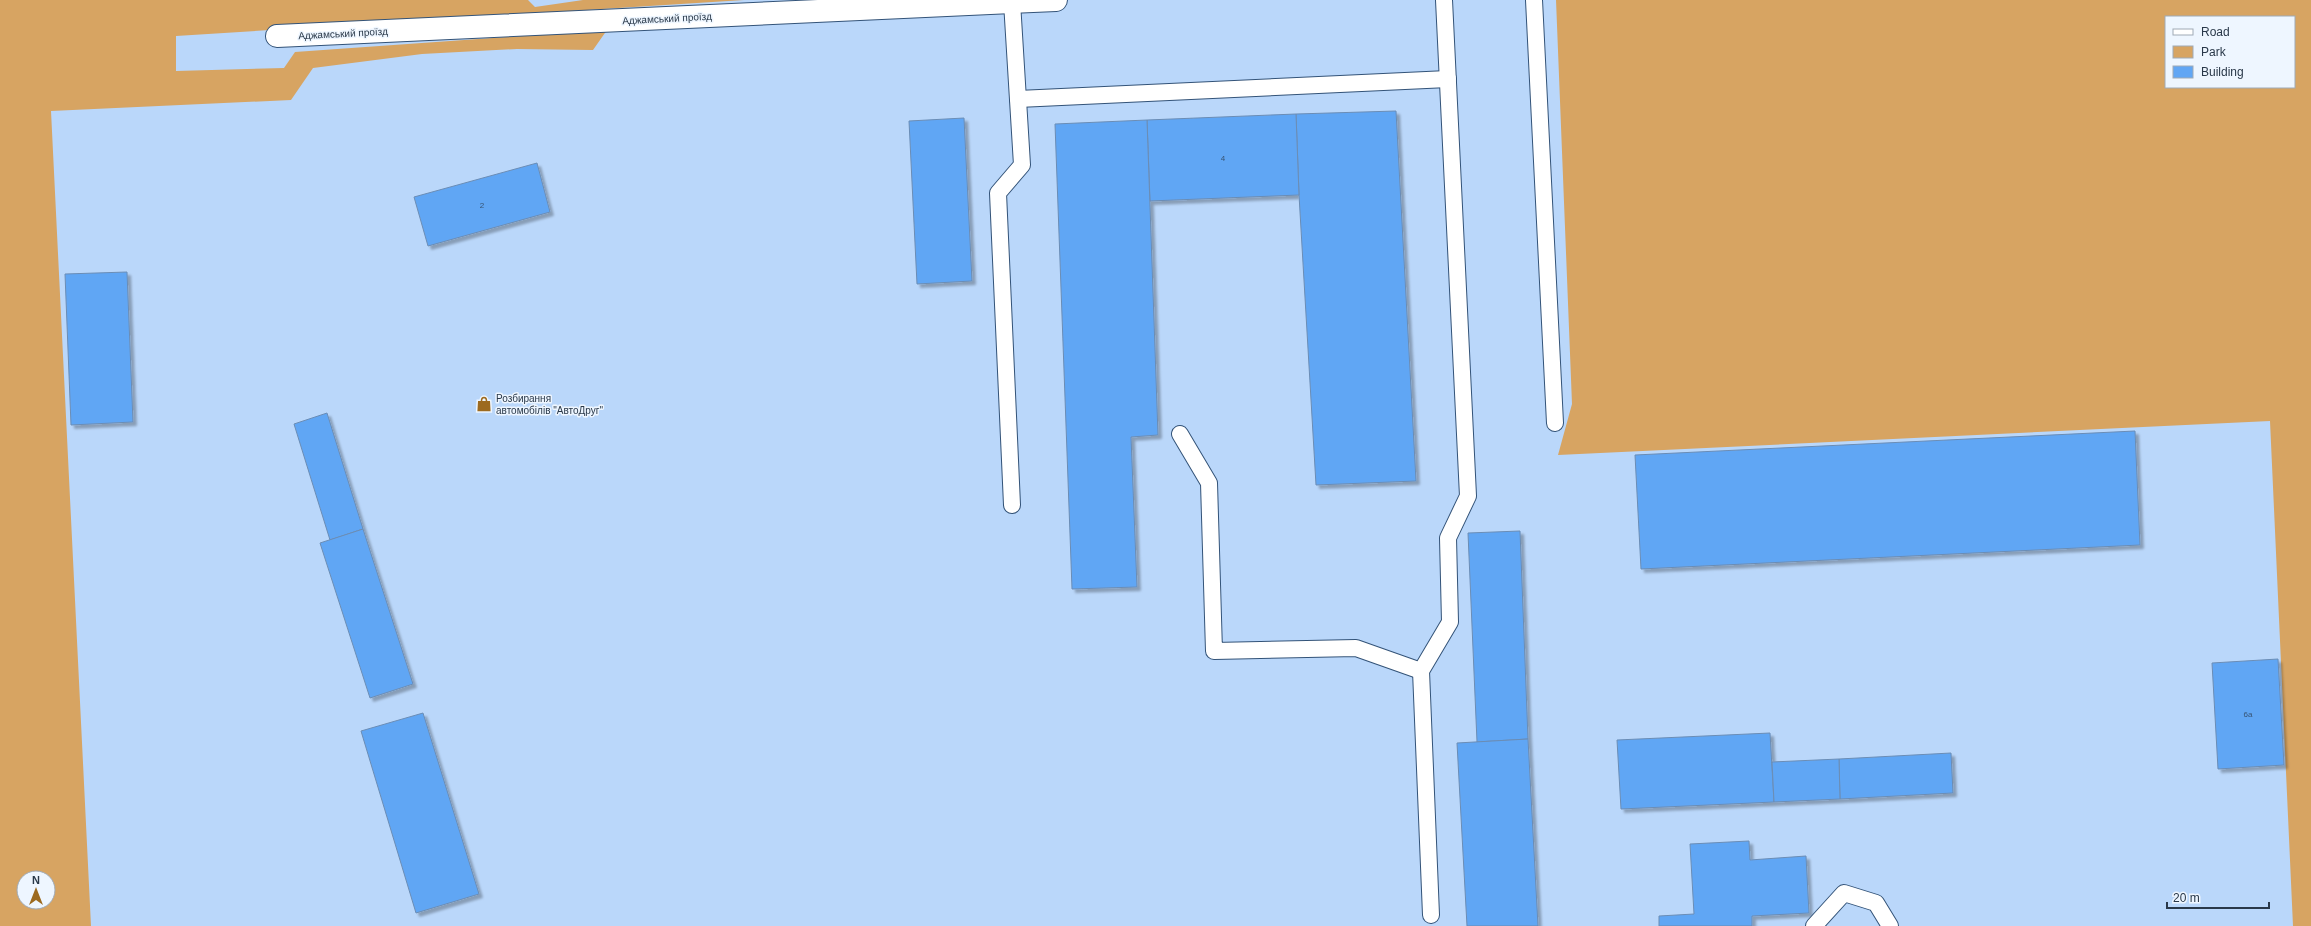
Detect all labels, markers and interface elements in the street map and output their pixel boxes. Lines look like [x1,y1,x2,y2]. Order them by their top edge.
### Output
street label: Аджамський проїзд [622,11,712,26]
legend [2165,16,2295,88]
text: Road [2201,25,2230,39]
street label: Аджамський проїзд [298,26,388,41]
text: Park [2201,45,2227,59]
text: Building [2201,65,2244,79]
house number: 4 [1221,154,1226,163]
house number: 2 [480,201,485,210]
place label: Розбирання автомобілів "АвтоДруг" [496,393,603,416]
shop icon: Розбирання автомобілів "АвтоДруг" [475,395,493,413]
house number: 6а [2244,710,2253,719]
north arrow [16,870,56,910]
text: N [32,874,40,886]
scale bar [2167,884,2269,910]
text: 20 m [2173,891,2200,905]

